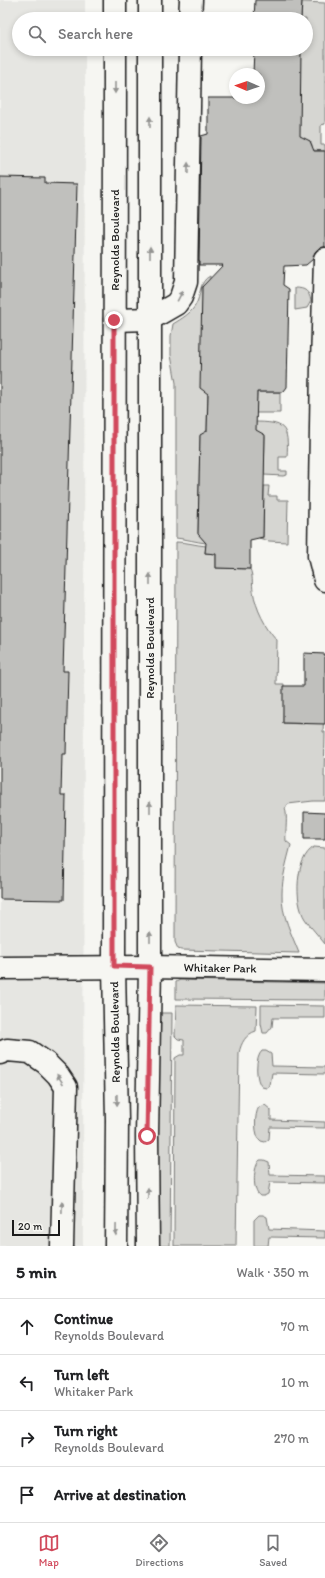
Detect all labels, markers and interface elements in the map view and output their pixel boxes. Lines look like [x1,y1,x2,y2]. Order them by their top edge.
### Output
search box [12,12,313,56]
icon: search [26,23,48,45]
text: Search here [58,25,133,43]
north arrow [229,68,265,104]
one-way arrow [112,82,118,95]
one-way arrow [147,115,153,128]
one-way arrow [185,161,191,174]
street label: Reynolds Boulevard [108,189,122,291]
one-way arrow [147,245,153,258]
one-way arrow [177,291,183,302]
route end [105,311,123,329]
one-way arrow [147,572,153,585]
street label: Reynolds Boulevard [143,597,157,699]
one-way arrow [147,800,153,813]
one-way arrow [147,930,153,943]
street label: Whitaker Park [183,960,257,976]
street label: Reynolds Boulevard [107,981,123,1083]
one-way arrow [56,1074,64,1084]
one-way arrow [114,1094,120,1107]
route start [138,1127,156,1145]
one-way arrow [145,1186,151,1199]
one-way arrow [59,1201,66,1213]
scale bar [12,1218,60,1237]
text: 20 m [18,1220,42,1233]
one-way arrow [113,1224,119,1237]
text: 5 min [16,1262,56,1282]
text: Walk · 350 m [237,1265,309,1280]
text: Continue [54,1310,113,1328]
icon: ahead [16,1316,38,1338]
text: 70 m [281,1319,309,1334]
text: Reynolds Boulevard [54,1328,164,1343]
text: Turn left [54,1366,109,1384]
icon: left [16,1372,38,1394]
text: 10 m [281,1375,309,1390]
text: Whitaker Park [54,1384,133,1399]
text: Turn right [54,1422,118,1440]
icon: right [16,1428,38,1450]
text: 270 m [274,1431,309,1446]
text: Reynolds Boulevard [54,1440,164,1455]
icon: arrive [16,1484,38,1506]
text: Arrive at destination [54,1486,186,1504]
tab: Map [38,1532,60,1569]
tab: Directions [135,1532,184,1569]
tab: Saved [259,1532,287,1569]

